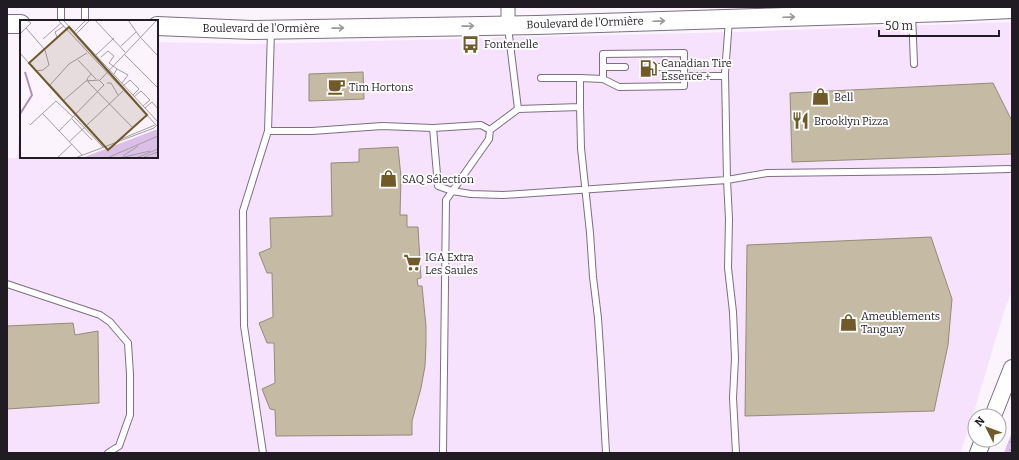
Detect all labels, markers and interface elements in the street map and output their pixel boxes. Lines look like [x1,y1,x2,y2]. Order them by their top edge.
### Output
scale bar [879,12,999,38]
one-way arrow [782,13,795,21]
street label: Boulevard de l'Ormière [526,14,644,32]
one-way arrow [652,17,665,25]
text: 50 m [885,19,914,33]
inset map [20,20,158,158]
street label: Boulevard de l'Ormière [202,22,320,35]
one-way arrow [461,22,474,30]
one-way arrow [331,24,344,32]
bus stop icon: Fontenelle [461,34,481,54]
place label: Fontenelle [484,38,538,51]
place label: Canadian Tire Essence + [661,57,732,83]
fuel station icon: Canadian Tire Essence + [638,59,658,79]
cafe icon: Tim Hortons [326,77,346,97]
place label: Tim Hortons [349,81,413,94]
shop icon: Bell [811,87,831,107]
place label: Bell [834,91,853,104]
restaurant icon: Brooklyn Pizza [791,111,811,131]
place label: Brooklyn Pizza [814,115,888,128]
shop icon: SAQ Sélection [379,169,399,189]
place label: SAQ Sélection [402,173,474,186]
place label: IGA Extra Les Saules [425,251,478,277]
supermarket icon: IGA Extra Les Saules [402,253,422,273]
place label: Ameublements Tanguay [861,310,940,336]
shop icon: Ameublements Tanguay [838,312,858,332]
north arrow [967,408,1007,448]
text: N [972,414,988,429]

